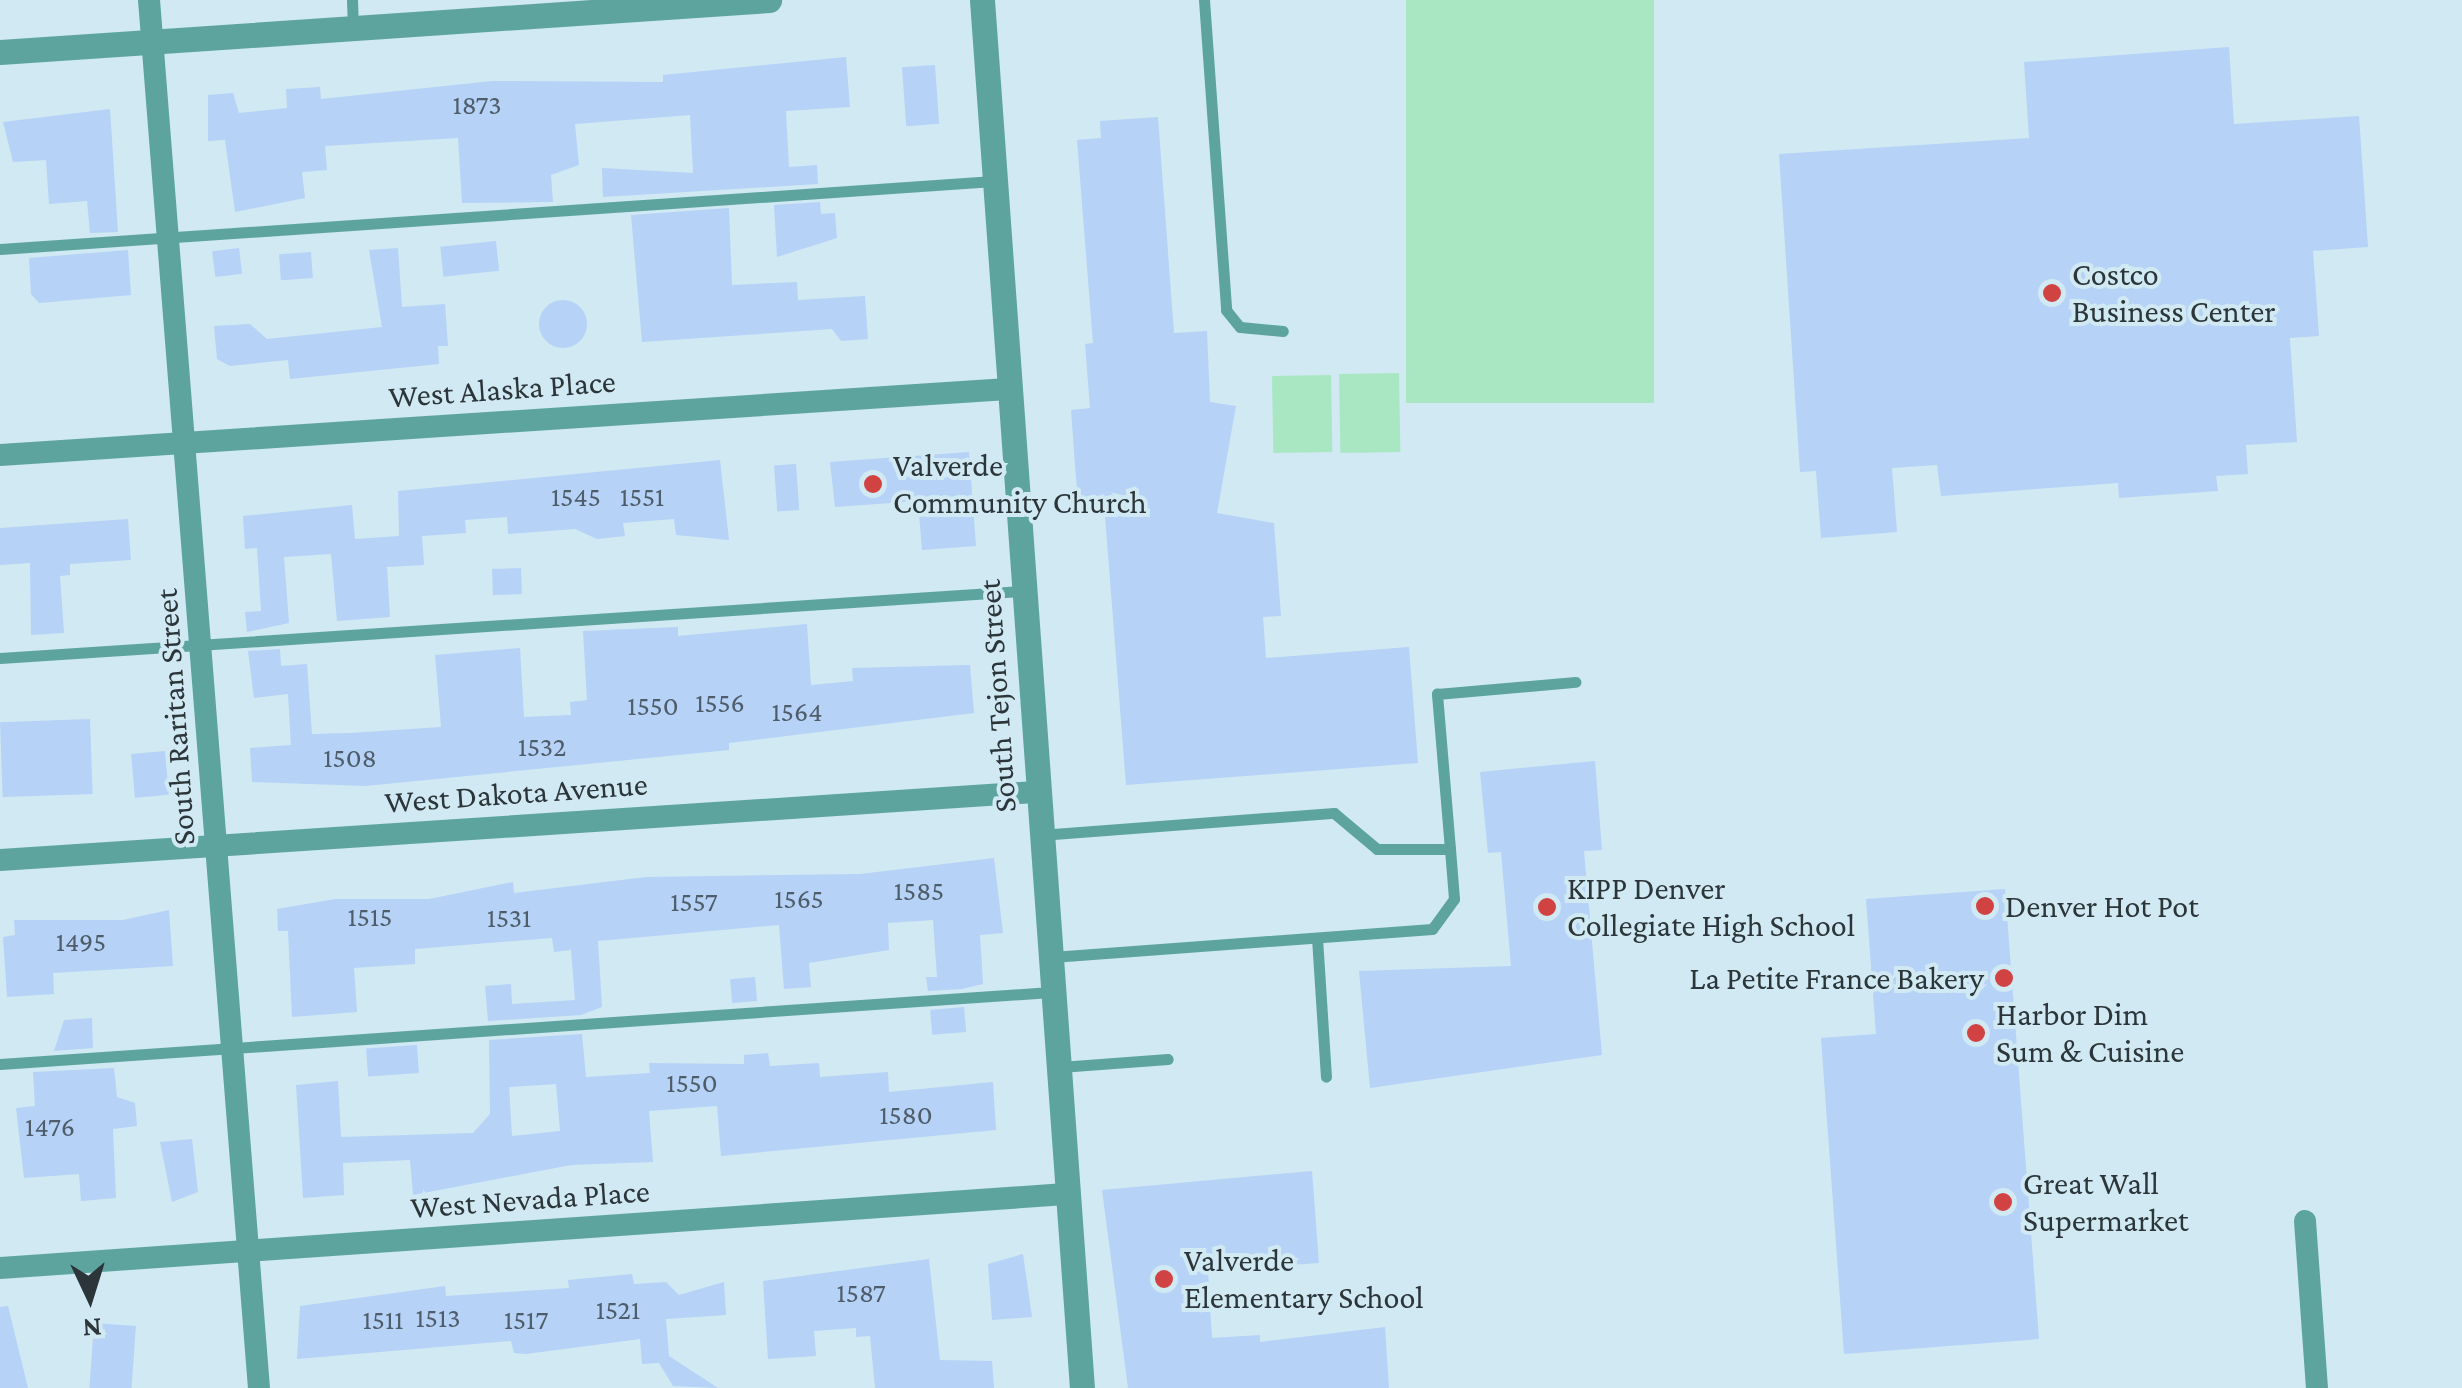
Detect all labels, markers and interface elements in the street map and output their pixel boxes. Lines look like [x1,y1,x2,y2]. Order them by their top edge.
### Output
house number: 1873 [452,88,502,122]
place label: Costco Business Center [2072,256,2276,331]
marker: Costco Business Center [2041,282,2063,304]
street label: West Alaska Place [387,362,617,416]
place label: Valverde Community Church [893,447,1147,522]
marker: Valverde Community Church [862,473,884,495]
house number: 1545 [551,480,601,514]
house number: 1551 [620,480,664,514]
street label: South Tejon Street [970,578,1024,814]
street label: South Raritan Street [147,587,203,847]
house number: 1556 [695,686,745,720]
house number: 1550 [627,689,679,723]
house number: 1564 [771,695,823,729]
house number: 1532 [518,730,566,764]
house number: 1508 [323,741,377,775]
street label: West Dakota Avenue [383,765,649,821]
place label: KIPP Denver Collegiate High School [1567,870,1855,945]
house number: 1585 [894,874,944,908]
house number: 1565 [774,882,824,916]
house number: 1557 [670,885,718,919]
place label: Denver Hot Pot [2005,887,2199,925]
marker: Denver Hot Pot [1974,895,1996,917]
marker: KIPP Denver Collegiate High School [1536,896,1558,918]
house number: 1515 [348,900,392,934]
house number: 1531 [487,901,531,935]
house number: 1495 [56,925,106,959]
place label: La Petite France Bakery [1689,959,1984,997]
marker: La Petite France Bakery [1993,967,2015,989]
place label: Harbor Dim Sum & Cuisine [1996,996,2184,1071]
marker: Harbor Dim Sum & Cuisine [1965,1022,1987,1044]
house number: 1550 [666,1066,718,1100]
house number: 1580 [879,1098,933,1132]
house number: 1476 [25,1110,75,1144]
place label: Great Wall Supermarket [2023,1165,2189,1240]
street label: West Nevada Place [409,1171,651,1227]
marker: Great Wall Supermarket [1992,1191,2014,1213]
place label: Valverde Elementary School [1184,1242,1424,1317]
north arrow [40,1248,140,1348]
marker: Valverde Elementary School [1153,1268,1175,1290]
house number: 1587 [836,1276,886,1310]
house number: 1521 [596,1293,640,1327]
house number: 1513 [416,1301,460,1335]
house number: 1511 [363,1303,403,1337]
house number: 1517 [504,1303,548,1337]
text: N [82,1312,103,1345]

